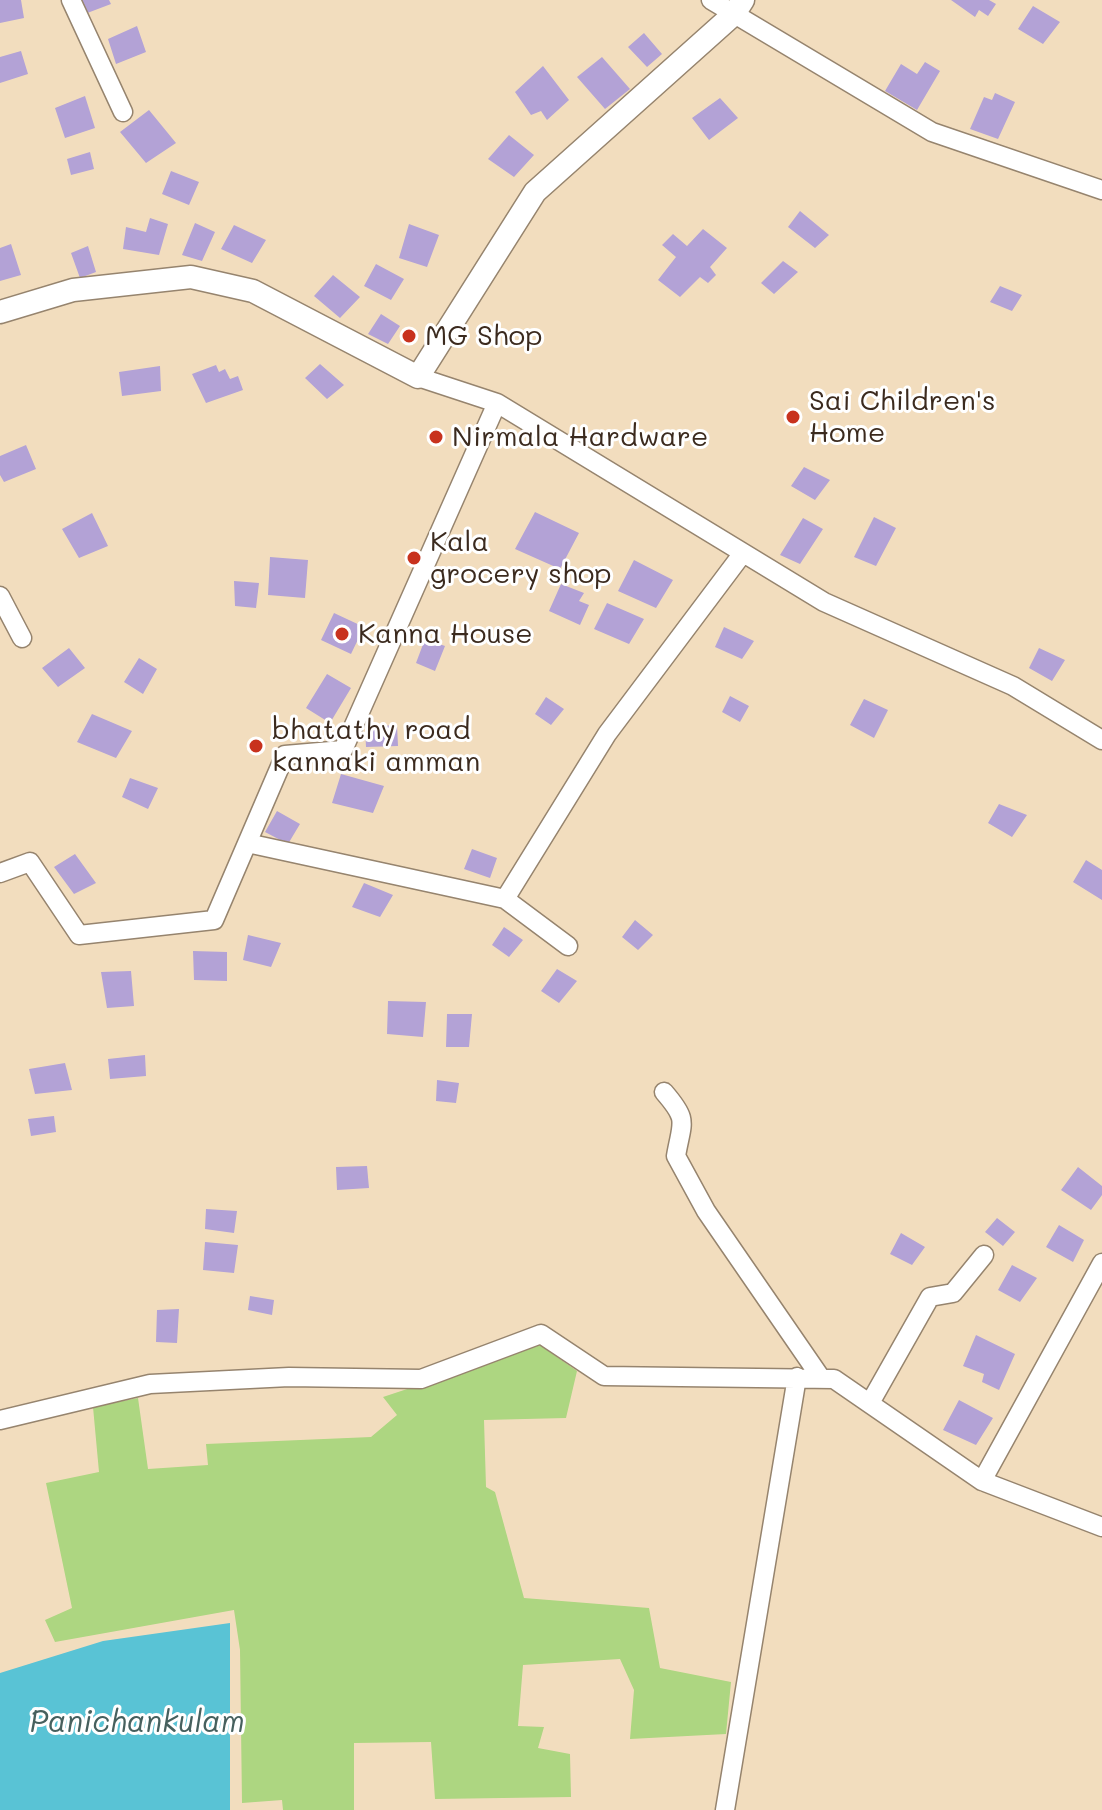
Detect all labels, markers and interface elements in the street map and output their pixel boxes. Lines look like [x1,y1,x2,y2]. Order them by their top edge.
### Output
place label: MG Shop [425,319,542,353]
marker: MG Shop [400,327,418,345]
place label: Sai Children's Home [809,384,996,450]
marker: Sai Children's Home [784,408,802,426]
place label: Nirmala Hardware [452,420,708,454]
marker: Nirmala Hardware [427,428,445,446]
place label: Kala grocery shop [430,525,612,591]
marker: Kala grocery shop [405,549,423,567]
place label: Kanna House [358,617,533,651]
marker: Kanna House [333,625,351,643]
place label: bhatathy road kannaki amman [272,713,480,779]
marker: bhatathy road kannaki amman [247,737,265,755]
water label: Panichankulam [29,1705,245,1741]

